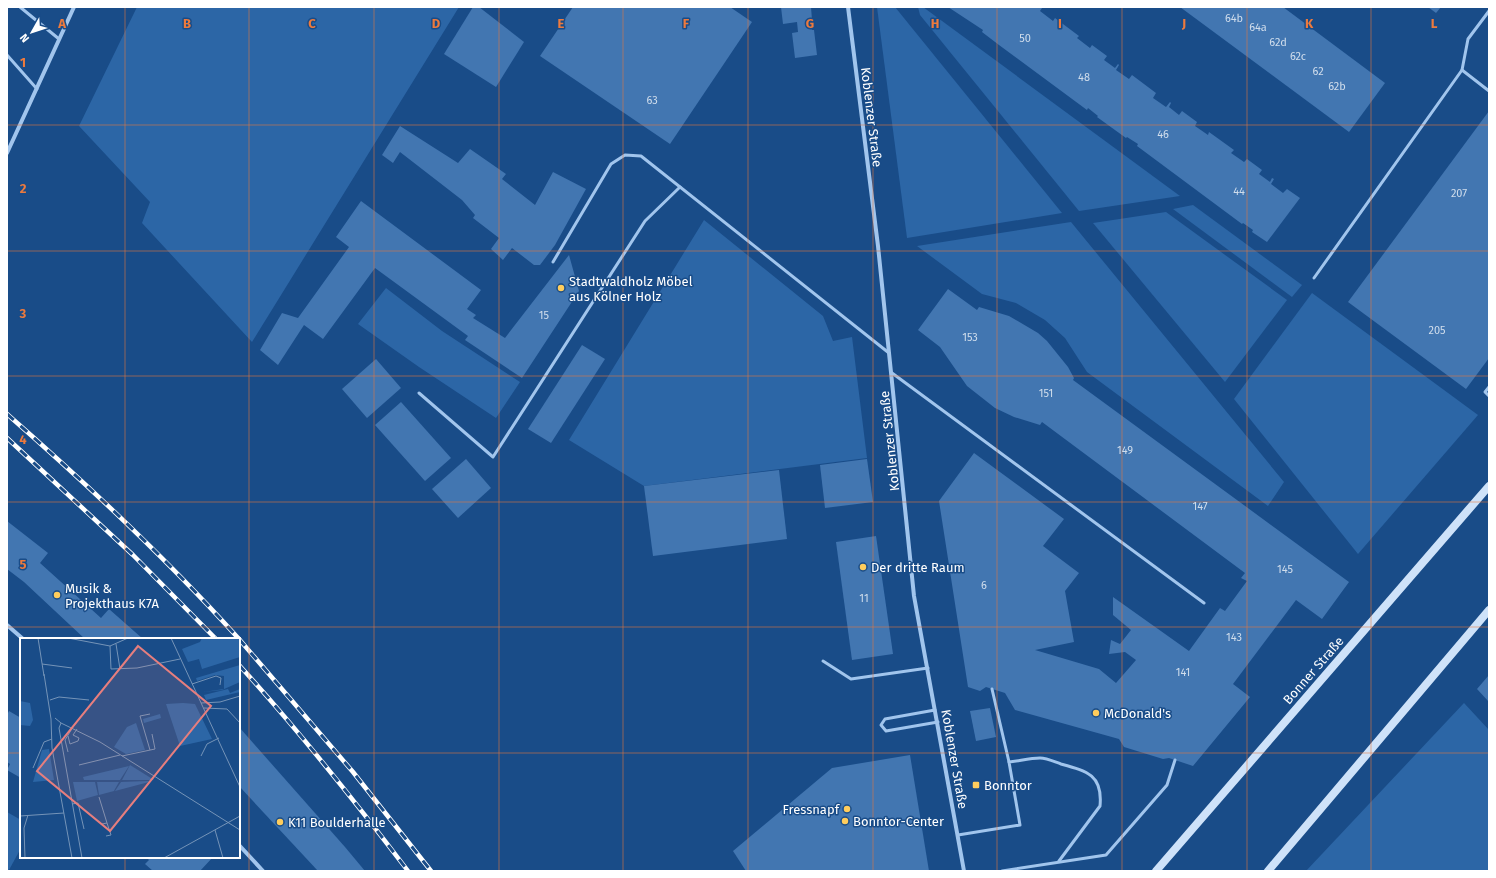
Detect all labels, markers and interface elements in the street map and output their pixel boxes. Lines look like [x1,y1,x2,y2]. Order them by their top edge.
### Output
north arrow [12,12,52,52]
house number: 64b [1225,12,1243,25]
text: A [57,16,66,31]
text: B [183,16,191,31]
text: C [308,16,316,31]
text: D [432,16,441,31]
text: E [558,16,565,31]
text: F [683,16,690,31]
text: G [806,16,814,31]
text: H [931,16,939,31]
text: I [1058,16,1062,31]
text: J [1181,16,1186,31]
text: K [1305,16,1314,31]
text: L [1431,16,1438,31]
house number: 64a [1249,21,1267,34]
text: N [17,31,32,45]
house number: 50 [1019,32,1031,45]
house number: 62d [1269,36,1287,49]
house number: 62c [1290,50,1306,63]
text: 1 [20,55,26,70]
house number: 62 [1312,65,1324,78]
street label: Koblenzer Straße [858,66,885,168]
house number: 48 [1078,71,1090,84]
house number: 62b [1328,80,1346,93]
house number: 63 [646,94,658,107]
house number: 46 [1157,128,1169,141]
text: 2 [20,181,27,196]
house number: 44 [1233,185,1245,198]
house number: 207 [1451,187,1467,200]
place label: Stadtwaldholz Möbel aus Kölner Holz [569,274,693,304]
marker: Stadtwaldholz Möbel aus Kölner Holz [556,283,566,293]
text: 3 [19,306,27,321]
house number: 15 [539,309,550,322]
house number: 205 [1428,324,1446,337]
house number: 153 [962,331,978,344]
house number: 151 [1039,387,1053,400]
street label: Koblenzer Straße [877,390,902,492]
text: 4 [19,432,27,447]
house number: 149 [1117,444,1133,457]
house number: 147 [1192,500,1208,513]
text: 5 [20,557,27,572]
place label: Der dritte Raum [871,560,965,575]
marker: Der dritte Raum [858,562,868,572]
house number: 145 [1277,563,1293,576]
house number: 6 [981,579,987,592]
place label: Musik & Projekthaus K7A [65,581,159,611]
marker: Musik & Projekthaus K7A [52,590,62,600]
house number: 11 [859,592,869,605]
house number: 143 [1226,631,1242,644]
street label: Bonner Straße [1280,634,1347,707]
inset map [20,638,240,858]
house number: 141 [1176,666,1190,679]
place label: McDonald's [1104,706,1171,721]
street label: Koblenzer Straße [938,708,971,810]
marker: McDonald's [1091,708,1101,718]
place label: Bonntor [984,778,1032,793]
marker: Bonntor [971,780,981,790]
place label: Fressnapf [783,802,841,817]
marker: Fressnapf [842,804,852,814]
place label: Bonntor-Center [853,814,944,829]
place label: K11 Boulderhalle [288,815,386,830]
marker: Bonntor-Center [840,816,850,826]
marker: K11 Boulderhalle [275,817,285,827]

